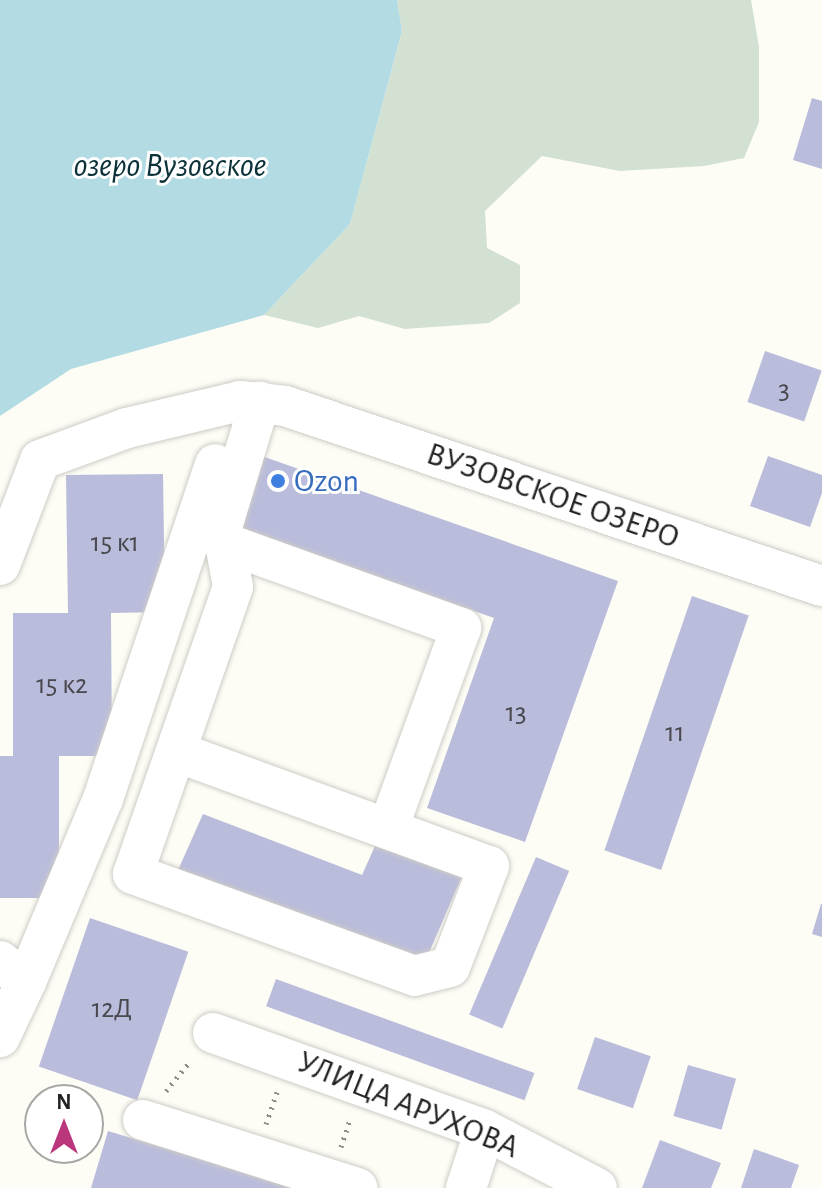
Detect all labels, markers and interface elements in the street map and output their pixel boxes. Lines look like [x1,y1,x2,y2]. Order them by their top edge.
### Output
water label: озеро Вузовское [74,147,266,187]
house number: 3 [778,373,790,407]
street label: ВУЗОВСКОЕ ОЗЕРО [421,435,685,557]
place label: Ozon [294,462,359,500]
marker: Ozon [269,472,287,490]
house number: 15 к1 [91,526,139,560]
house number: 15 к2 [36,668,88,702]
house number: 13 [505,696,527,730]
house number: 11 [665,716,685,750]
house number: 12Д [92,992,132,1026]
street label: УЛИЦА АРУХОВА [292,1043,524,1167]
north arrow [24,1084,104,1164]
text: N [56,1091,72,1113]

